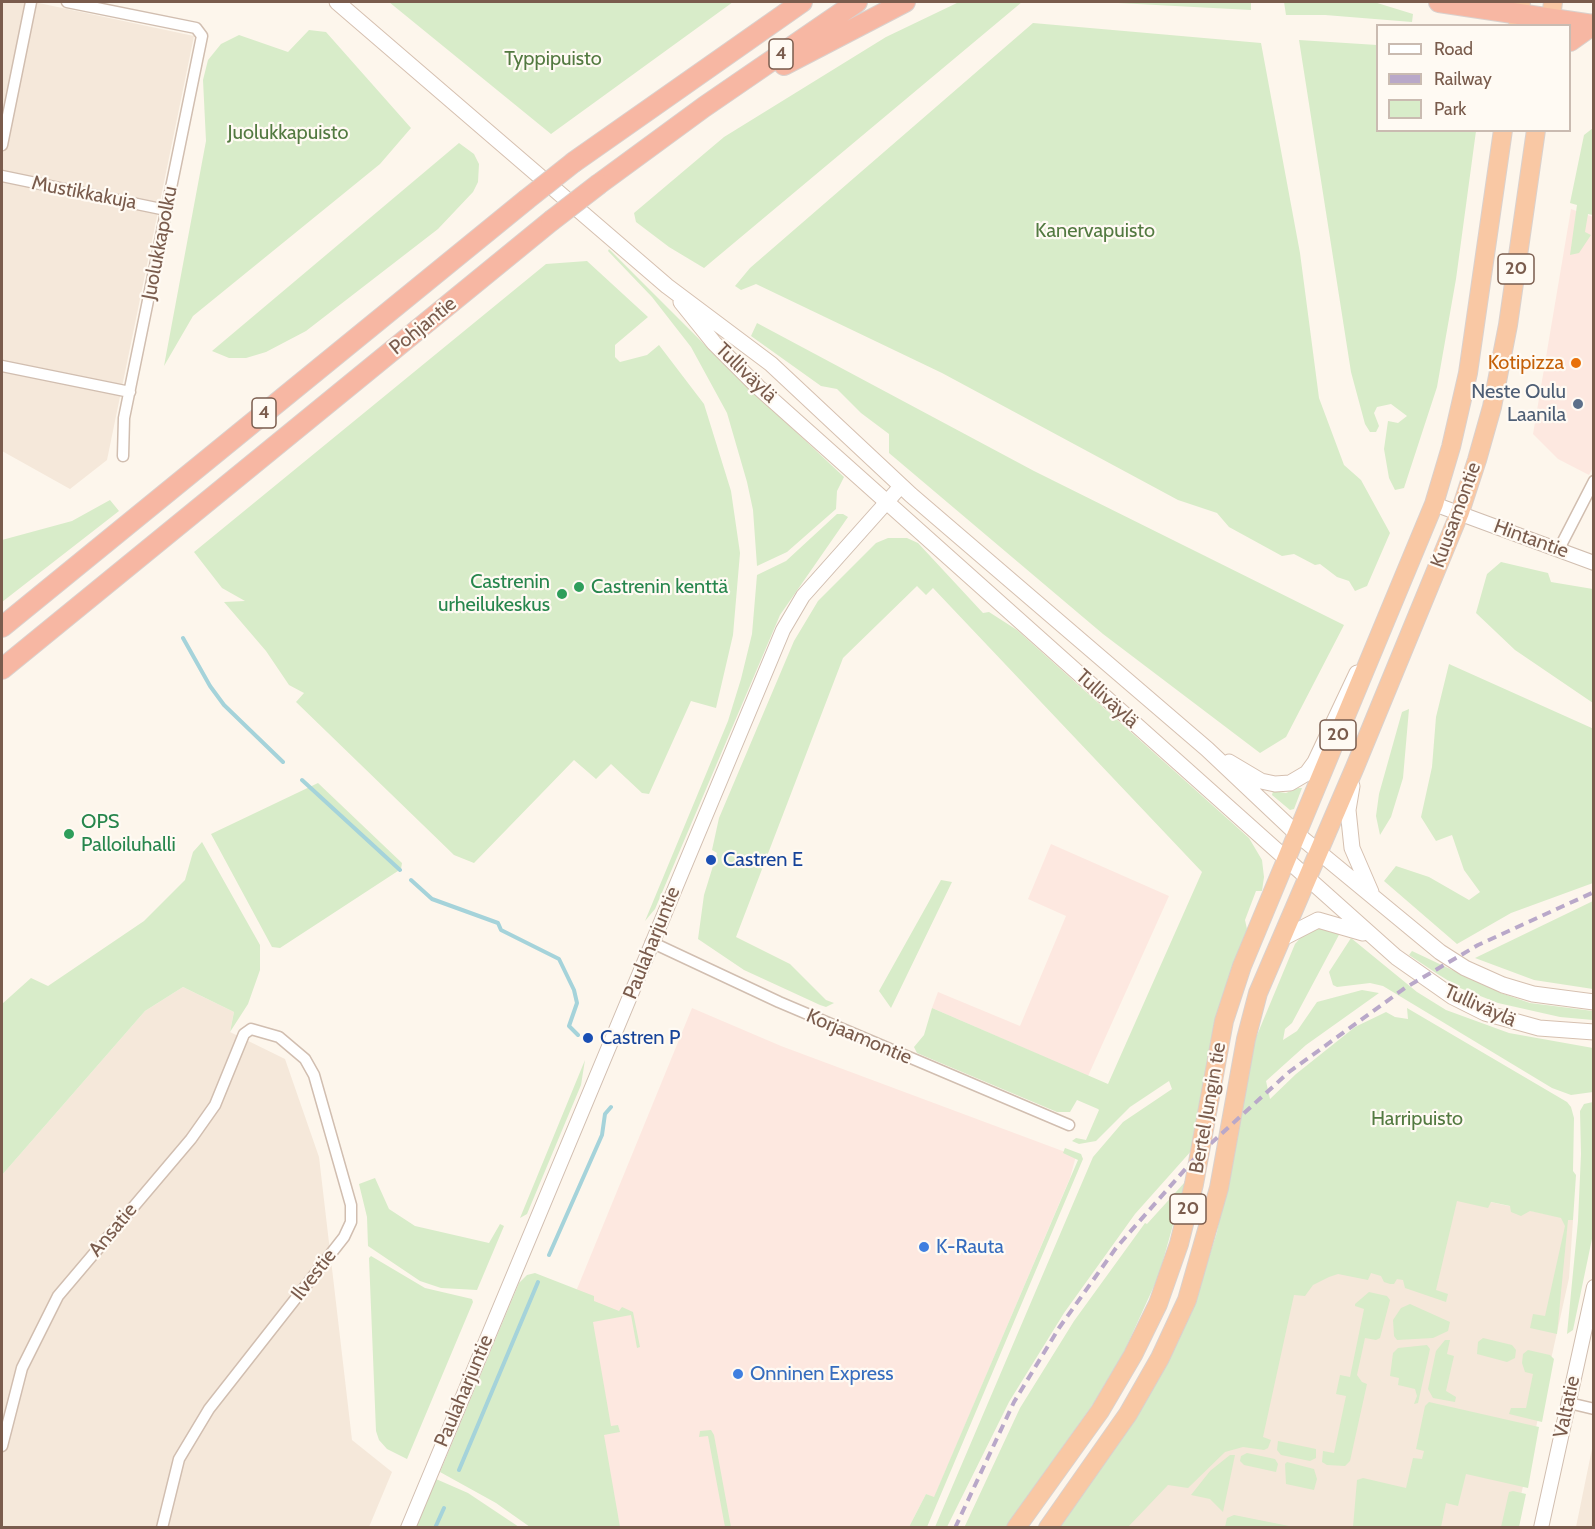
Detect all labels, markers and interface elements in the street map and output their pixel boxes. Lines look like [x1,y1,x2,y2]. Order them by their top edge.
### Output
legend [1376,24,1571,132]
text: Road [1434,38,1473,60]
road number: 4 [769,39,793,69]
park label: Typpipuisto [504,47,602,71]
text: Railway [1434,68,1492,90]
text: Park [1434,98,1466,120]
park label: Juolukkapuisto [228,121,348,145]
street label: Mustikkakuja [29,171,139,215]
street label: Juolukkapolku [137,184,183,302]
park label: Kanervapuisto [1035,219,1155,243]
road number: 20 [1498,254,1534,284]
street label: Pohjantie [385,292,461,360]
street label: Tulliväylä [710,338,782,408]
place label: Kotipizza [1488,351,1564,375]
marker: Kotipizza [1569,356,1583,370]
place label: Neste Oulu Laanila [1471,380,1566,427]
marker: Neste Oulu Laanila [1571,397,1585,411]
road number: 4 [252,398,276,428]
street label: Kuusamontie [1426,459,1486,571]
street label: Hintantie [1490,514,1572,564]
place label: Castrenin urheilukeskus [438,570,550,617]
place label: Castrenin kenttä [591,575,728,599]
marker: Castrenin kenttä [572,580,586,594]
marker: Castrenin urheilukeskus [555,587,569,601]
street label: Tulliväylä [1071,665,1143,733]
road number: 20 [1320,720,1356,750]
place label: OPS Palloiluhalli [81,810,176,857]
marker: OPS Palloiluhalli [62,827,76,841]
place label: Castren E [723,848,803,872]
marker: Castren E [704,853,718,867]
street label: Paulaharjuntie [619,883,685,1003]
street label: Tulliväylä [1440,979,1520,1033]
street label: Korjaamontie [803,1004,915,1070]
place label: Castren P [600,1026,680,1050]
marker: Castren P [581,1031,595,1045]
street label: Bertel Jungin tie [1185,1041,1231,1175]
park label: Harripuisto [1371,1107,1463,1131]
road number: 20 [1170,1194,1206,1224]
street label: Ansatie [84,1198,142,1262]
place label: K-Rauta [936,1235,1004,1259]
marker: K-Rauta [917,1240,931,1254]
street label: Ilvestie [286,1244,342,1306]
street label: Paulaharjuntie [430,1331,498,1451]
place label: Onninen Express [750,1362,894,1386]
marker: Onninen Express [731,1367,745,1381]
street label: Valtatie [1549,1374,1585,1440]

